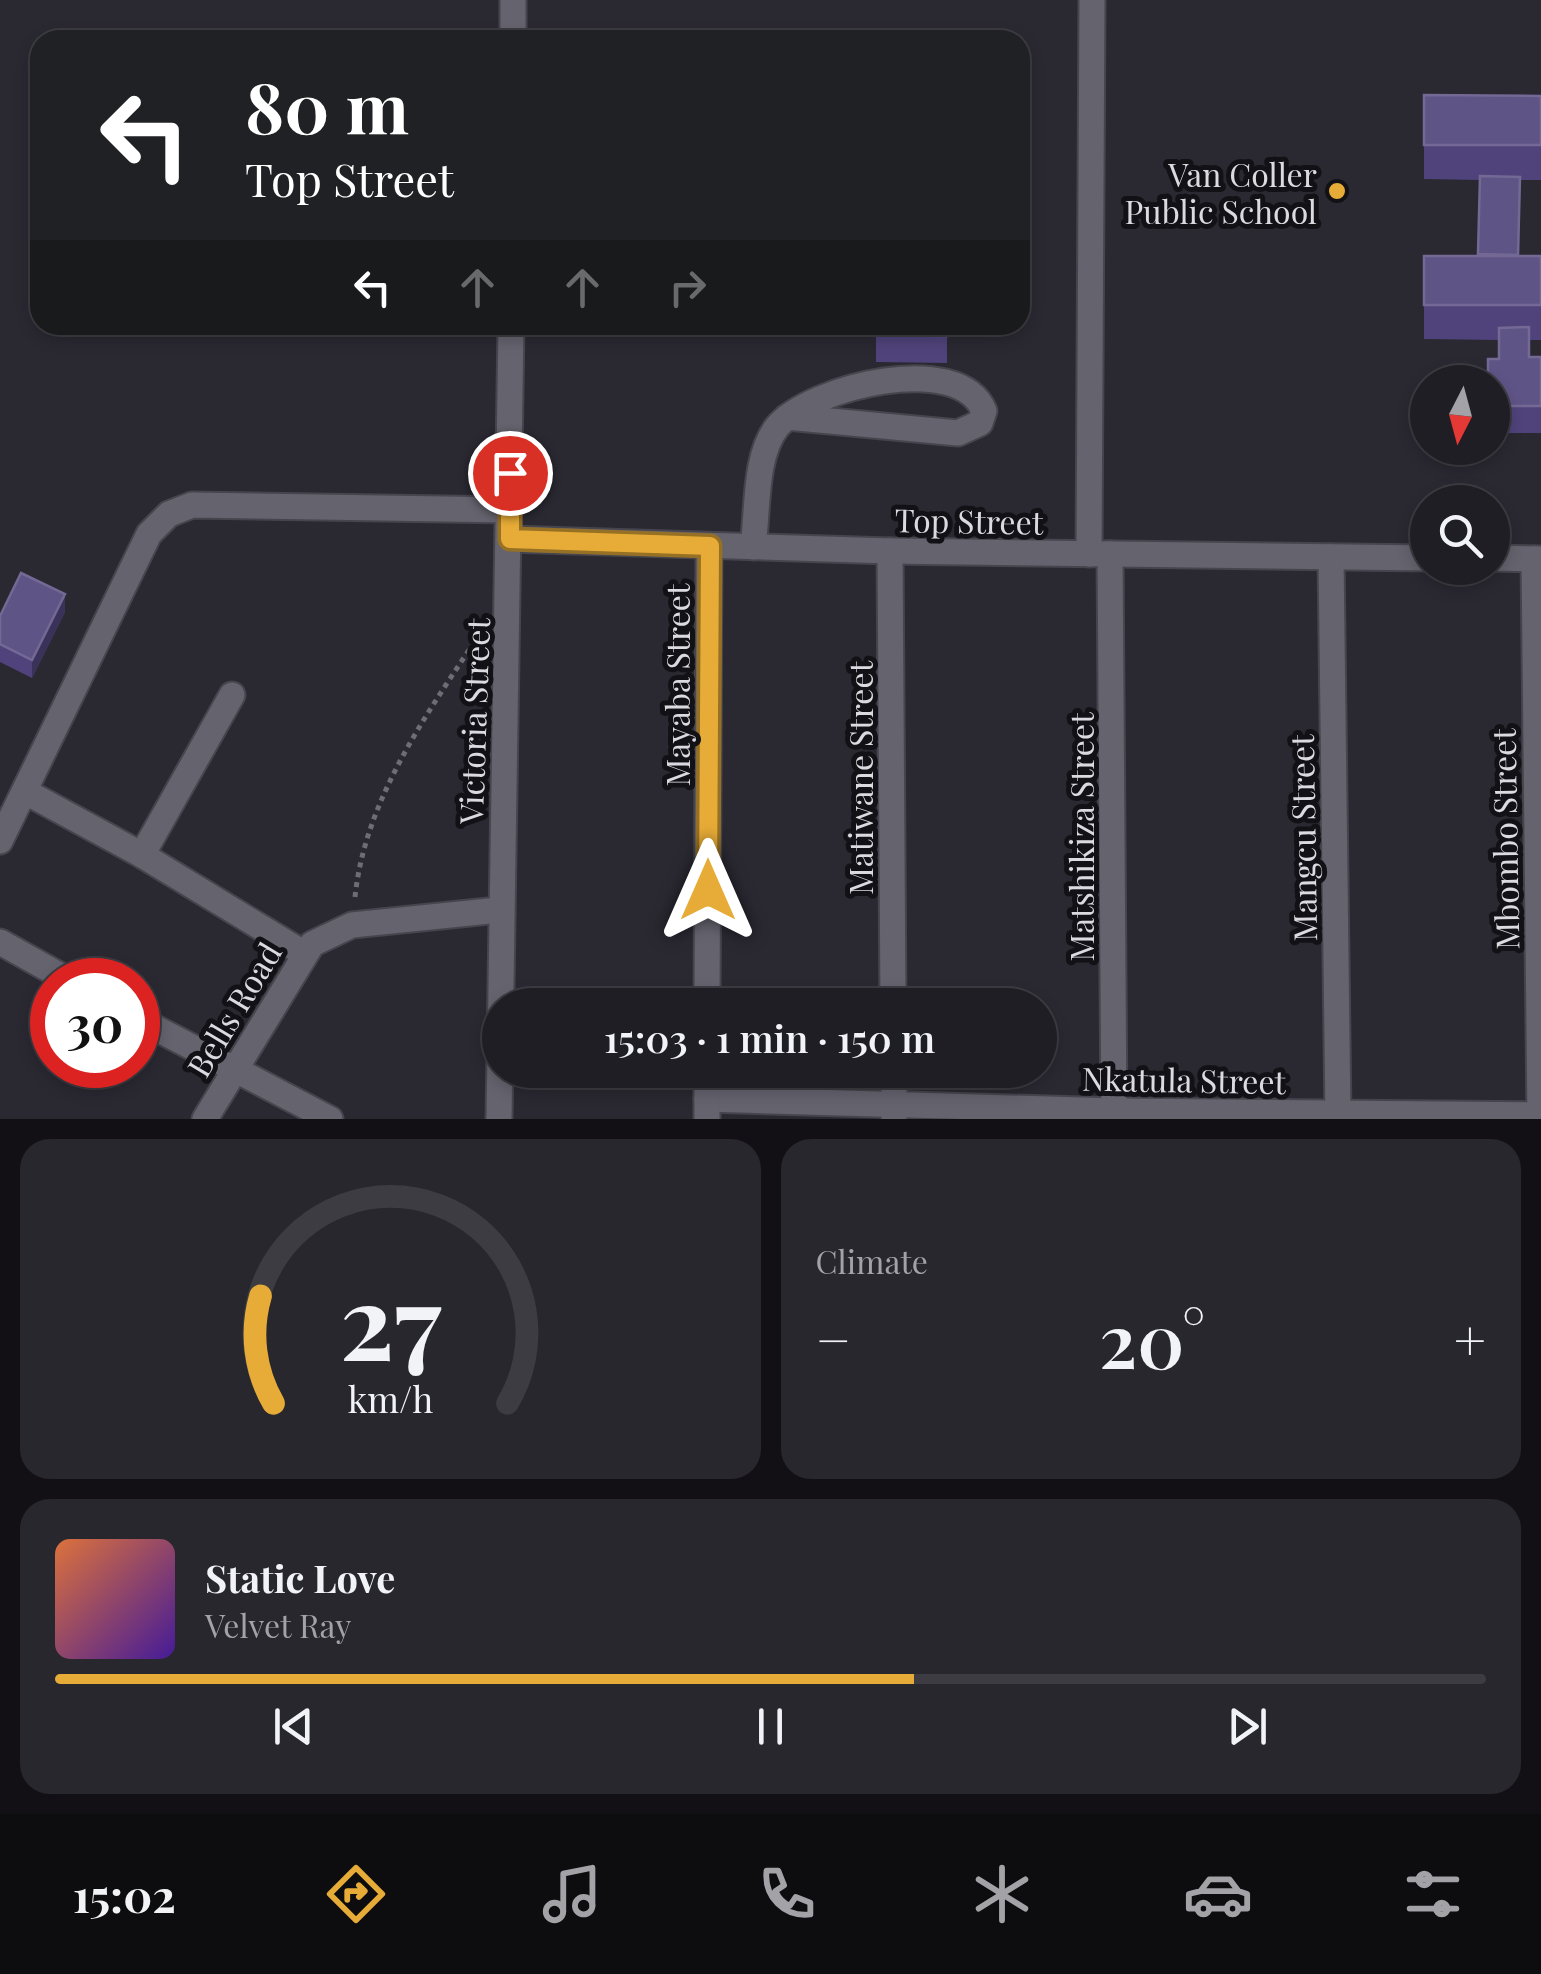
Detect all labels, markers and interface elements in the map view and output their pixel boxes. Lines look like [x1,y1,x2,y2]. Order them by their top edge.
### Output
text: 80 m [245,58,409,152]
icon: left [80,70,210,200]
text: Top Street [245,148,454,208]
place label: Van Coller Public School [1124,152,1317,232]
marker: Van Coller Public School [1326,180,1348,202]
icon: left [345,260,400,315]
icon: ahead [450,260,505,315]
icon: ahead [555,260,610,315]
icon: right [660,260,715,315]
north arrow [1410,365,1510,465]
map controls [1410,365,1510,585]
pin [468,431,553,516]
icon: arrive [483,446,538,501]
button: search [1410,485,1510,585]
street label: Top Street [894,497,1044,543]
street label: Mayaba Street [655,583,698,786]
street label: Victoria Street [448,617,498,826]
street label: Matiwane Street [838,660,881,895]
street label: Matshikiza Street [1059,712,1102,962]
street label: Mbombo Street [1481,727,1527,950]
street label: Mangcu Street [1279,733,1325,942]
position arrow [656,838,760,942]
street label: Bells Road [176,934,290,1084]
speed limit sign: 30 [30,958,160,1088]
text: 15:03 · 1 min · 150 m [604,1012,935,1063]
street label: Nkatula Street [1082,1056,1287,1102]
text: Climate [816,1239,928,1282]
text: 27 [339,1248,442,1387]
text: 20° [1099,1288,1206,1388]
text: − [816,1301,851,1375]
text: + [1454,1301,1486,1375]
text: km/h [347,1374,433,1422]
text: Static Love [205,1552,395,1603]
text: Velvet Ray [205,1603,352,1646]
icon: previous [266,1699,321,1754]
icon: pause [743,1699,798,1754]
icon: next [1220,1699,1275,1754]
icon: directions [321,1859,391,1929]
icon: music [537,1859,607,1929]
icon: phone [752,1859,822,1929]
icon: climate [967,1859,1037,1929]
icon: car [1183,1859,1253,1929]
icon: filters [1398,1859,1468,1929]
text: 15:02 [73,1864,176,1924]

